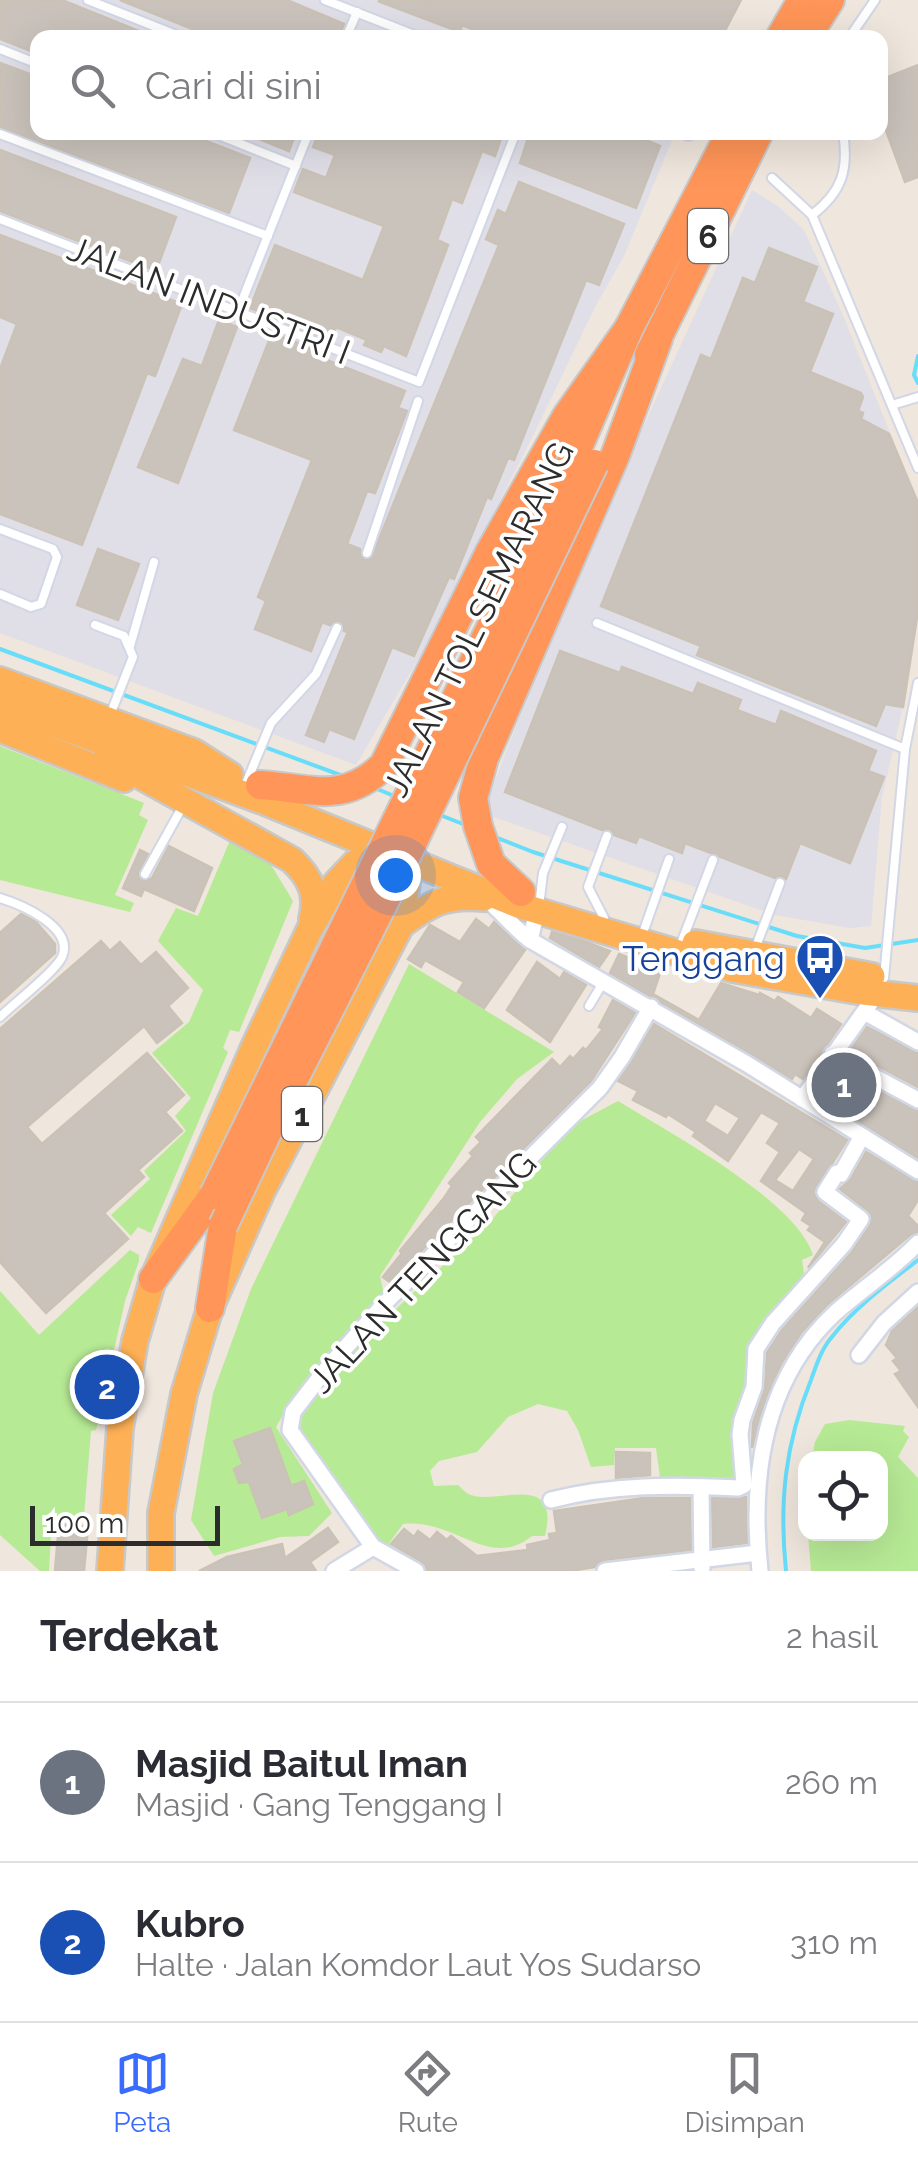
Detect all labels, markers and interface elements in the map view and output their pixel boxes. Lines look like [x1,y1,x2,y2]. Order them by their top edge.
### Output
search box [30,30,888,140]
icon: search [65,58,120,113]
text: Cari di sini [145,63,322,108]
road number: 6 [688,209,728,263]
street label: JALAN INDUSTRI I [62,227,356,373]
street label: JALAN TOL SEMARANG [374,435,582,803]
your location [370,850,421,901]
bus stop icon: Tenggang [794,932,846,1000]
place label: Tenggang [622,938,785,979]
pin: 1 [812,1048,876,1122]
road number: 1 [282,1087,322,1141]
street label: JALAN TENGGANG [300,1143,544,1401]
pin: 2 [74,1350,140,1424]
map controls [798,1451,888,1541]
button: locate [798,1451,888,1541]
scale bar [30,1501,220,1546]
text: 100 m [45,1507,124,1540]
text: Terdekat [40,1612,219,1661]
text: 2 hasil [786,1618,878,1655]
text: Masjid Baitul Iman [135,1741,468,1786]
text: 1 [65,1764,80,1801]
text: 260 m [785,1764,878,1801]
text: Masjid · Gang Tenggang I [135,1786,503,1823]
text: Kubro [135,1901,245,1946]
text: 2 [63,1924,82,1961]
text: 310 m [790,1924,878,1961]
text: Halte · Jalan Komdor Laut Yos Sudarso [135,1946,701,1983]
tab: Peta [113,2046,171,2139]
tab: Rute [398,2046,458,2139]
tab: Disimpan [684,2046,805,2139]

